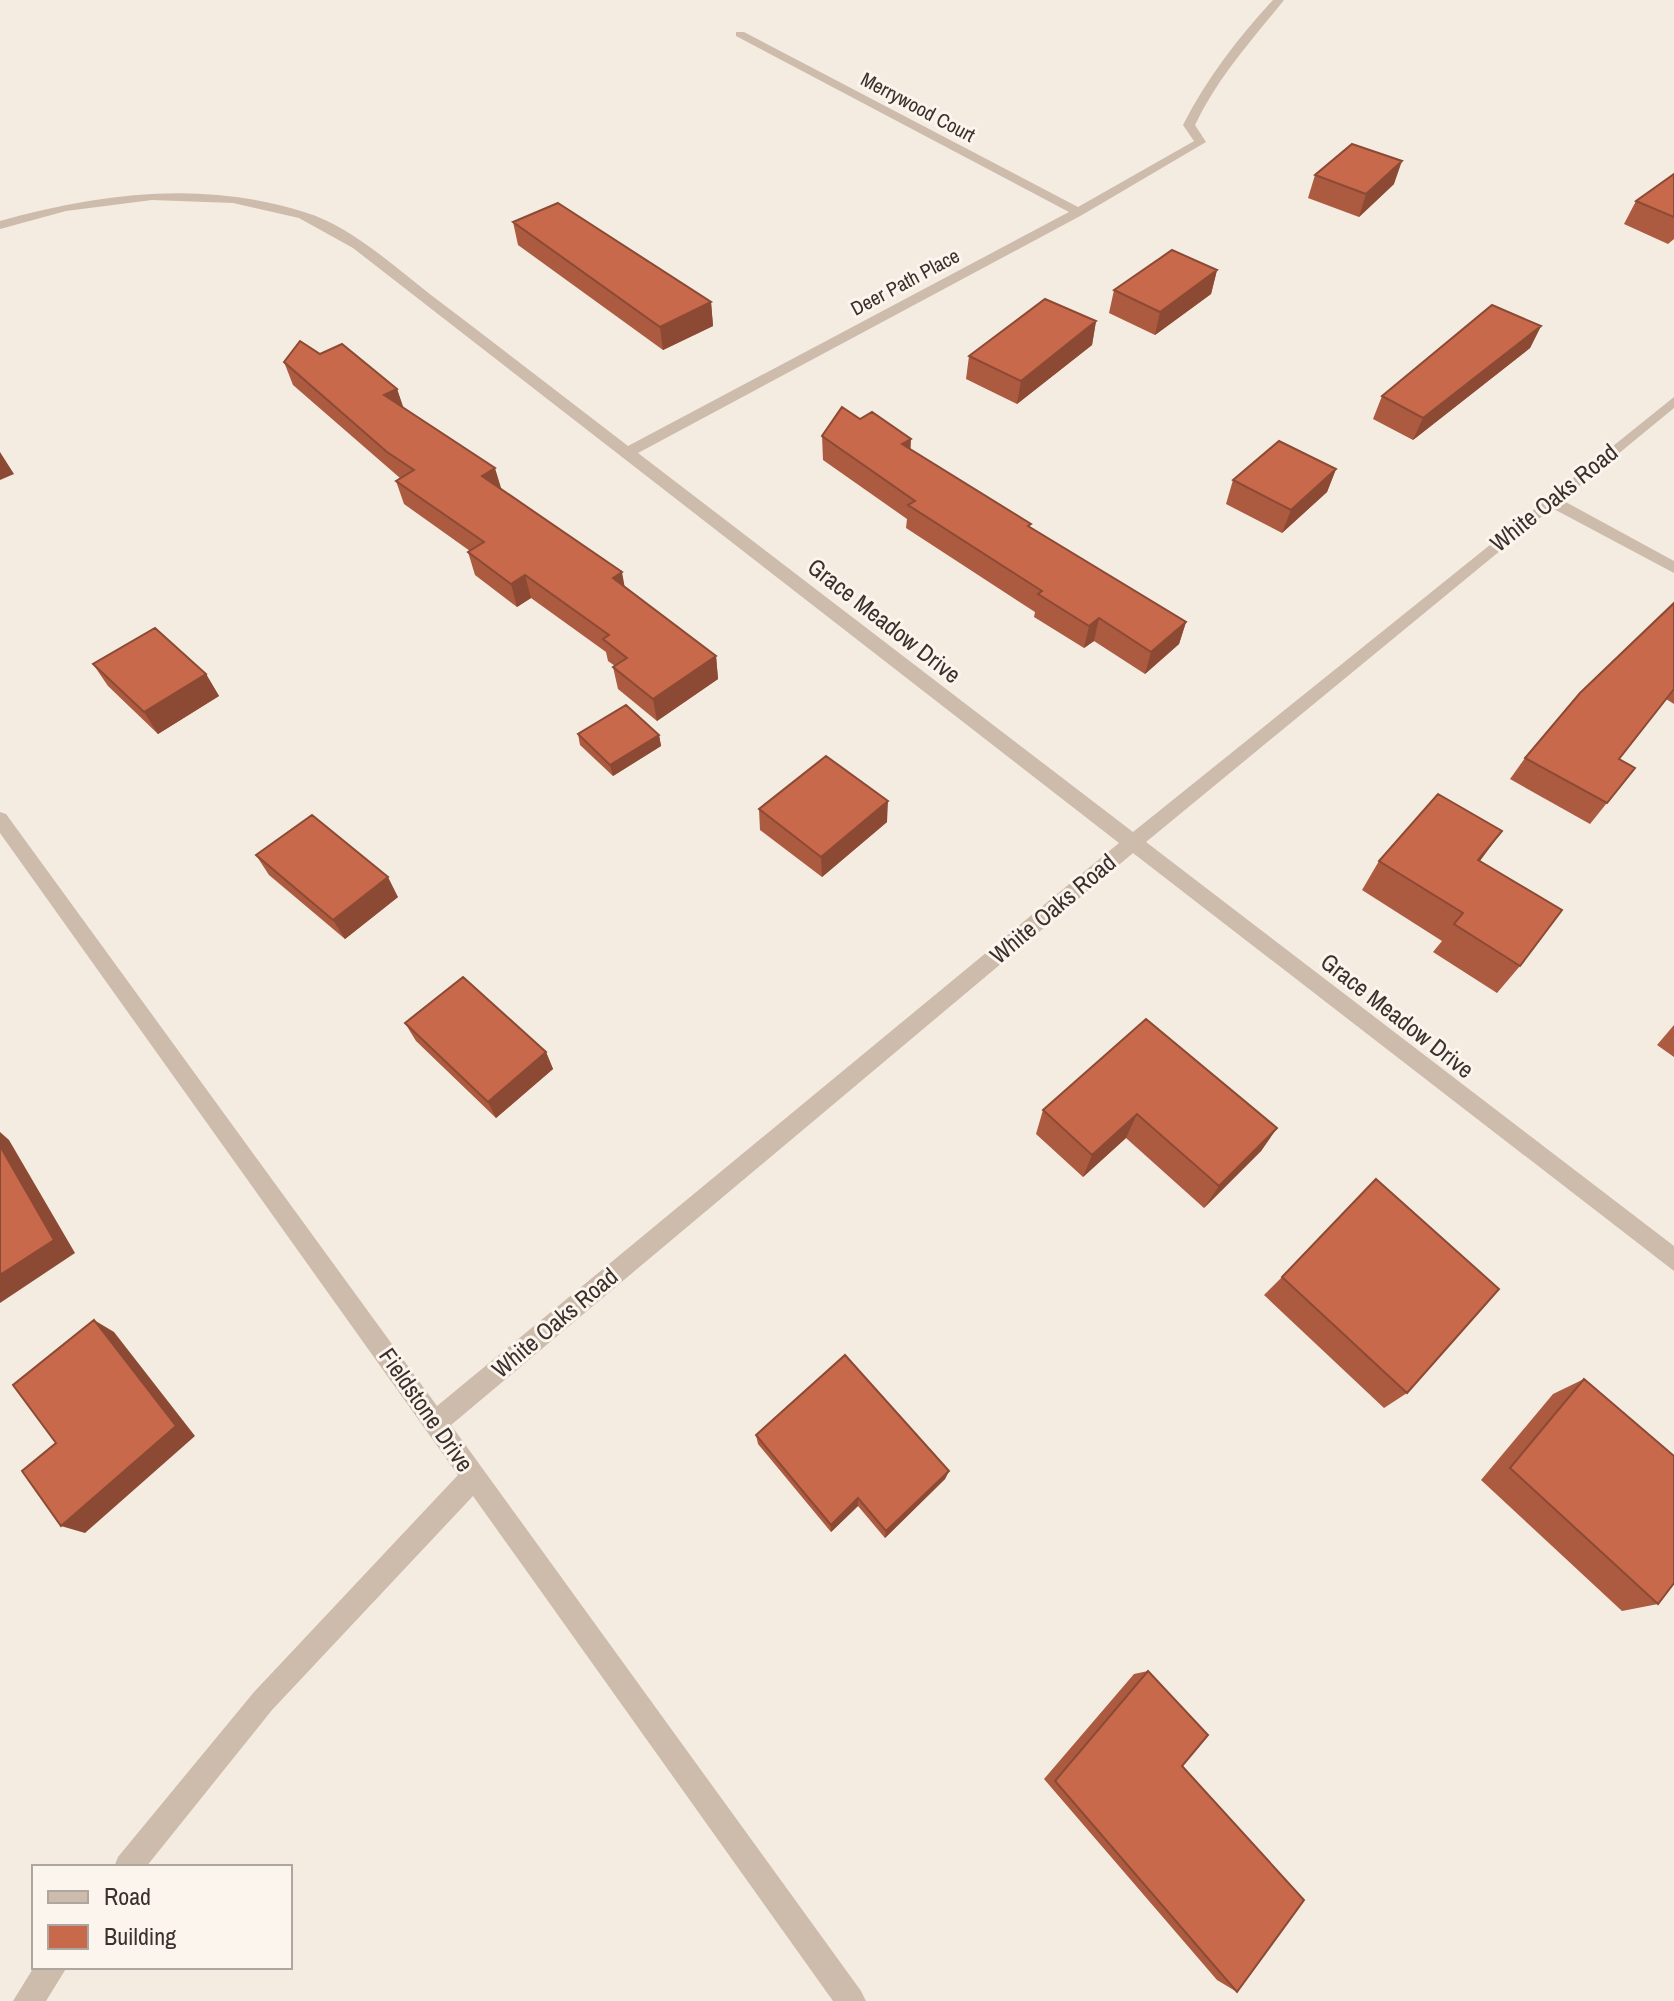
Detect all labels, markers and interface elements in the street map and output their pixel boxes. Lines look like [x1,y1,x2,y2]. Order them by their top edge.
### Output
street label: Merrywood Court [856,65,980,148]
street label: Deer Path Place [846,242,964,322]
street label: White Oaks Road [1483,436,1624,559]
street label: Grace Meadow Drive [802,550,968,690]
street label: White Oaks Road [983,846,1122,970]
street label: Grace Meadow Drive [1315,945,1481,1085]
street label: White Oaks Road [485,1260,624,1384]
street label: Fieldstone Drive [372,1341,481,1478]
legend [32,1865,292,1969]
text: Road [104,1880,151,1912]
text: Building [104,1920,176,1952]

